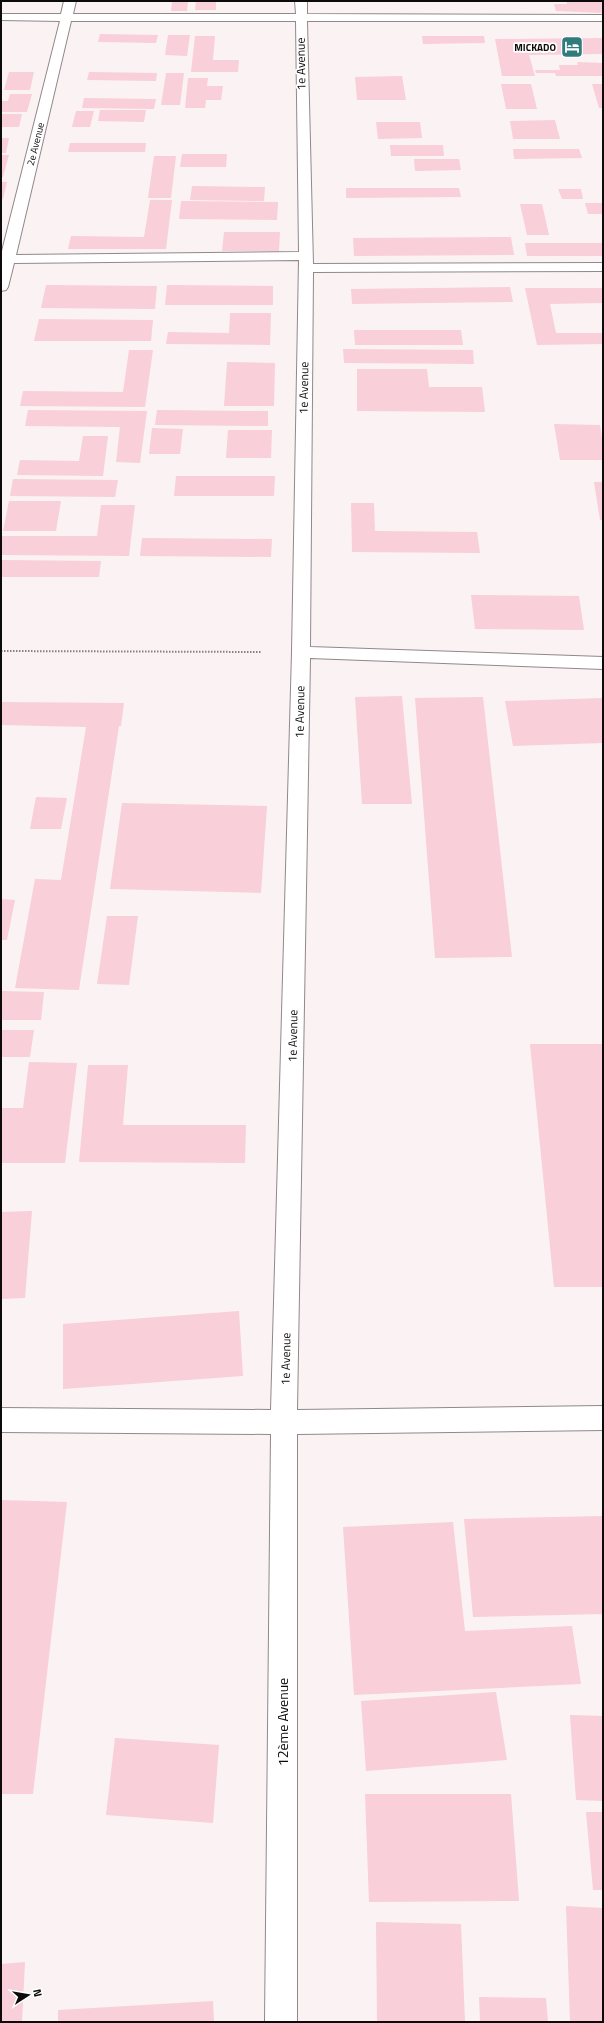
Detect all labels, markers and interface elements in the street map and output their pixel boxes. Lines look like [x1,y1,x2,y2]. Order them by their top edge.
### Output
hotel icon: MICKADO [559,34,585,60]
street label: 1e Avenue [291,37,310,91]
place label: MICKADO [514,40,556,55]
street label: 2e Avenue [23,121,48,167]
street label: 1e Avenue [294,361,313,415]
street label: 1e Avenue [290,685,309,739]
street label: 1e Avenue [283,1009,302,1063]
street label: 1e Avenue [276,1332,295,1386]
street label: 12ème Avenue [272,1678,293,1766]
north arrow [8,1975,48,2015]
text: N [29,1988,46,1998]

